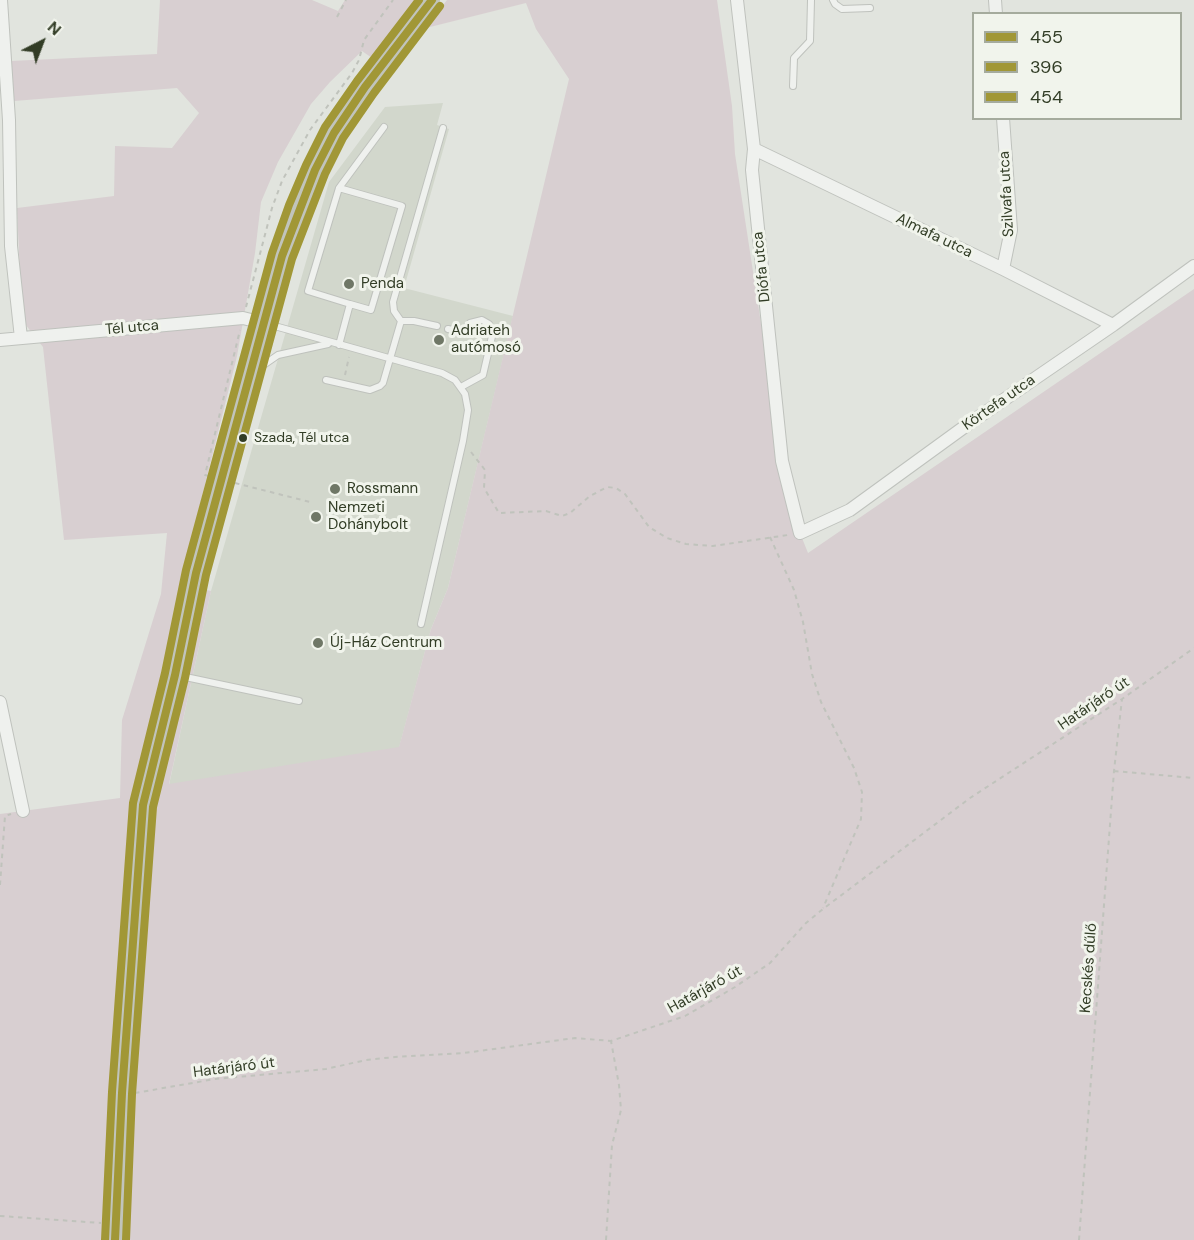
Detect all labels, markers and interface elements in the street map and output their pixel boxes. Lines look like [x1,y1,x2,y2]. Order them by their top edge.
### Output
north arrow [12,12,72,72]
legend [972,12,1182,120]
text: N [43,17,66,40]
text: 455 [1030,25,1063,49]
text: 396 [1030,55,1063,79]
text: 454 [1030,85,1063,109]
street label: Szilvafa utca [996,151,1018,237]
street label: Almafa utca [893,210,975,262]
street label: Diófa utca [749,231,775,303]
place label: Penda [361,275,404,293]
marker: Penda [342,277,356,291]
street label: Tél utca [104,317,160,339]
place label: Adriateh autómosó [451,322,521,357]
marker: Adriateh autómosó [432,333,446,347]
street label: Körtefa utca [959,371,1039,435]
place label: Szada, Tél utca [254,430,349,446]
marker: Szada, Tél utca [237,432,249,444]
place label: Rossmann [347,480,418,498]
marker: Rossmann [328,482,342,496]
place label: Nemzeti Dohánybolt [328,499,408,534]
marker: Nemzeti Dohánybolt [309,510,323,524]
place label: Új-Ház Centrum [330,634,442,652]
marker: Új-Ház Centrum [311,636,325,650]
street label: Határjáró út [1055,674,1133,734]
street label: Kecskés dűlő [1077,922,1101,1014]
street label: Határjáró út [665,962,745,1018]
street label: Határjáró út [192,1054,276,1082]

